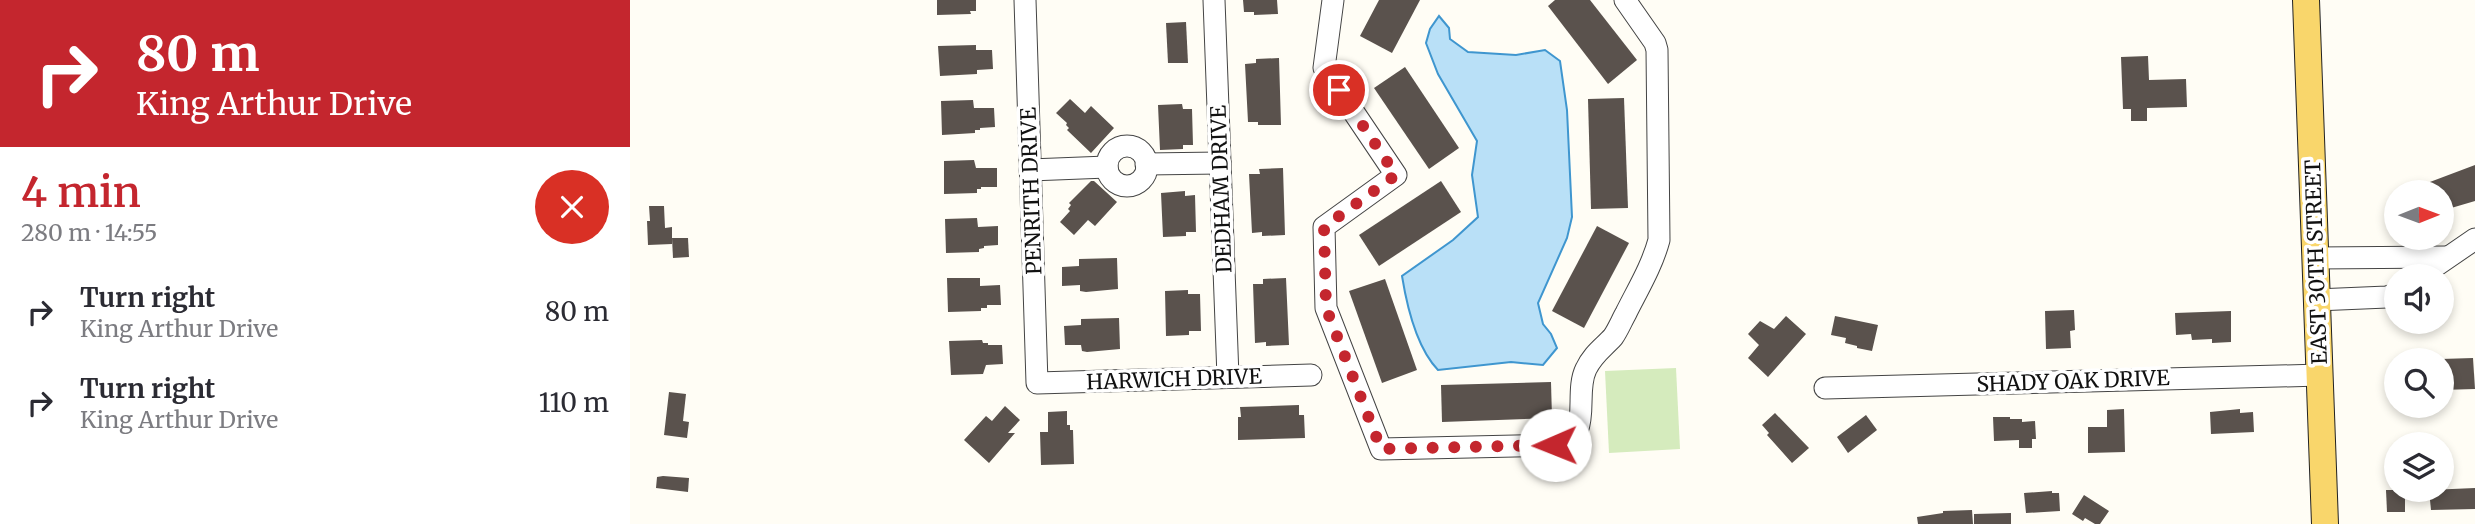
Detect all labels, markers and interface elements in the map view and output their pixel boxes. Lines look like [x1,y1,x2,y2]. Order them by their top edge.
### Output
text: 80 m [136,23,259,84]
icon: right [21,28,112,119]
pin [1309,60,1369,120]
icon: arrive [1320,71,1358,109]
text: King Arthur Drive [136,84,412,124]
street label: DEDHAM DRIVE [1205,104,1237,273]
street label: PENRITH DRIVE [1015,106,1047,275]
street label: EAST 30TH STREET [2299,159,2333,365]
text: 4 min [21,166,141,218]
button: close [535,170,609,244]
north arrow [2384,180,2454,250]
map controls [2384,180,2454,502]
text: 280 m · 14:55 [21,218,158,247]
button: sound [2384,264,2454,334]
text: Turn right [80,281,215,314]
icon: right [21,293,59,331]
text: 80 m [545,295,609,328]
text: King Arthur Drive [80,314,278,343]
button: search [2384,348,2454,418]
street label: HARWICH DRIVE [1086,362,1263,396]
street label: SHADY OAK DRIVE [1976,364,2171,398]
text: Turn right [80,372,215,405]
icon: right [21,384,59,422]
text: 110 m [539,386,609,419]
text: King Arthur Drive [80,405,278,434]
position arrow [1518,408,1592,482]
button: layers [2384,432,2454,502]

